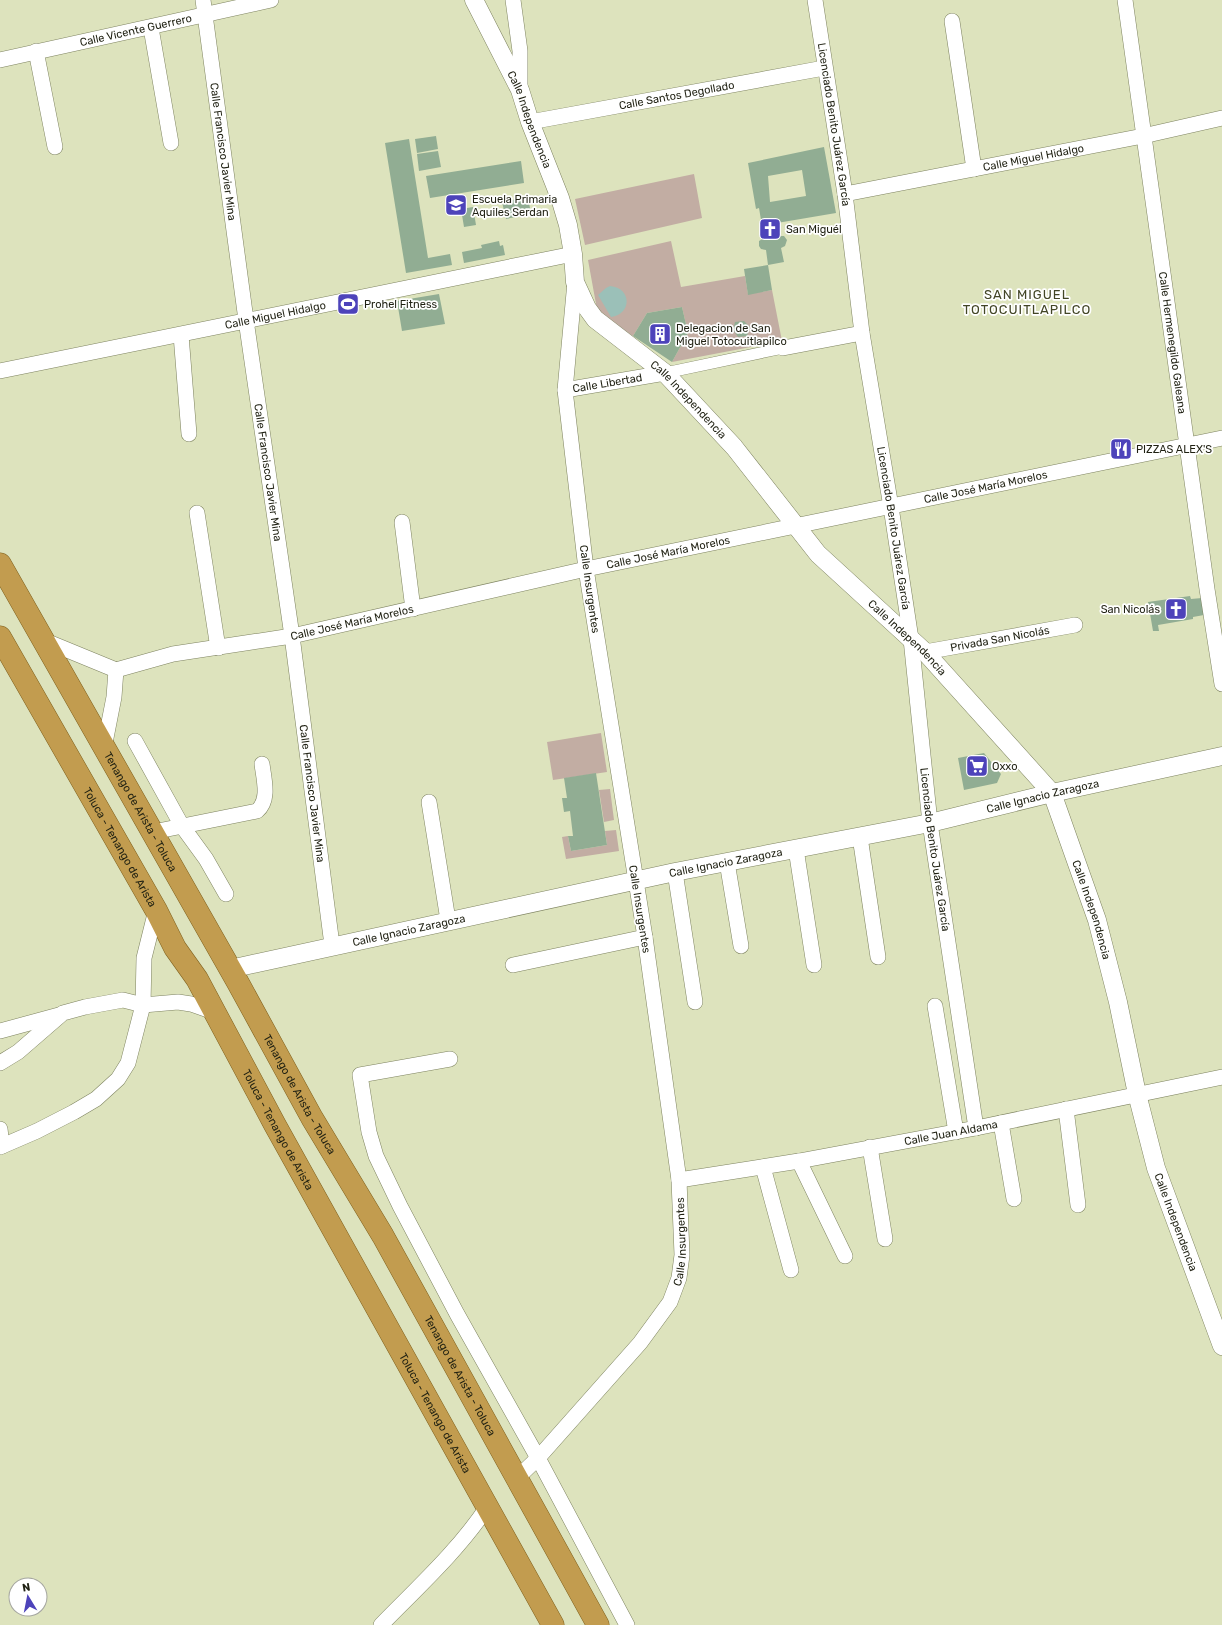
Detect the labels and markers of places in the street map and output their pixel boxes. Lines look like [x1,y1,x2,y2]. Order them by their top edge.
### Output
school or university icon: Escuela Primaria Aquiles Serdan [443,192,469,218]
place label: Escuela Primaria Aquiles Serdan [472,193,557,219]
church icon: San Miguél [757,216,783,242]
place label: San Miguél [786,223,842,236]
sports icon: Prohel Fitness [335,291,361,317]
place label: Prohel Fitness [364,298,437,311]
building icon: Delegacion de San Miguel Totocuitlapilco [647,321,673,347]
place label: Delegacion de San Miguel Totocuitlapilco [676,322,787,348]
restaurant icon: PIZZAS ALEX'S [1108,436,1134,462]
place label: PIZZAS ALEX'S [1136,443,1212,456]
church icon: San Nicolás [1163,596,1189,622]
place label: San Nicolás [1101,603,1160,616]
supermarket icon: Oxxo [964,753,990,779]
place label: Oxxo [992,760,1017,773]

